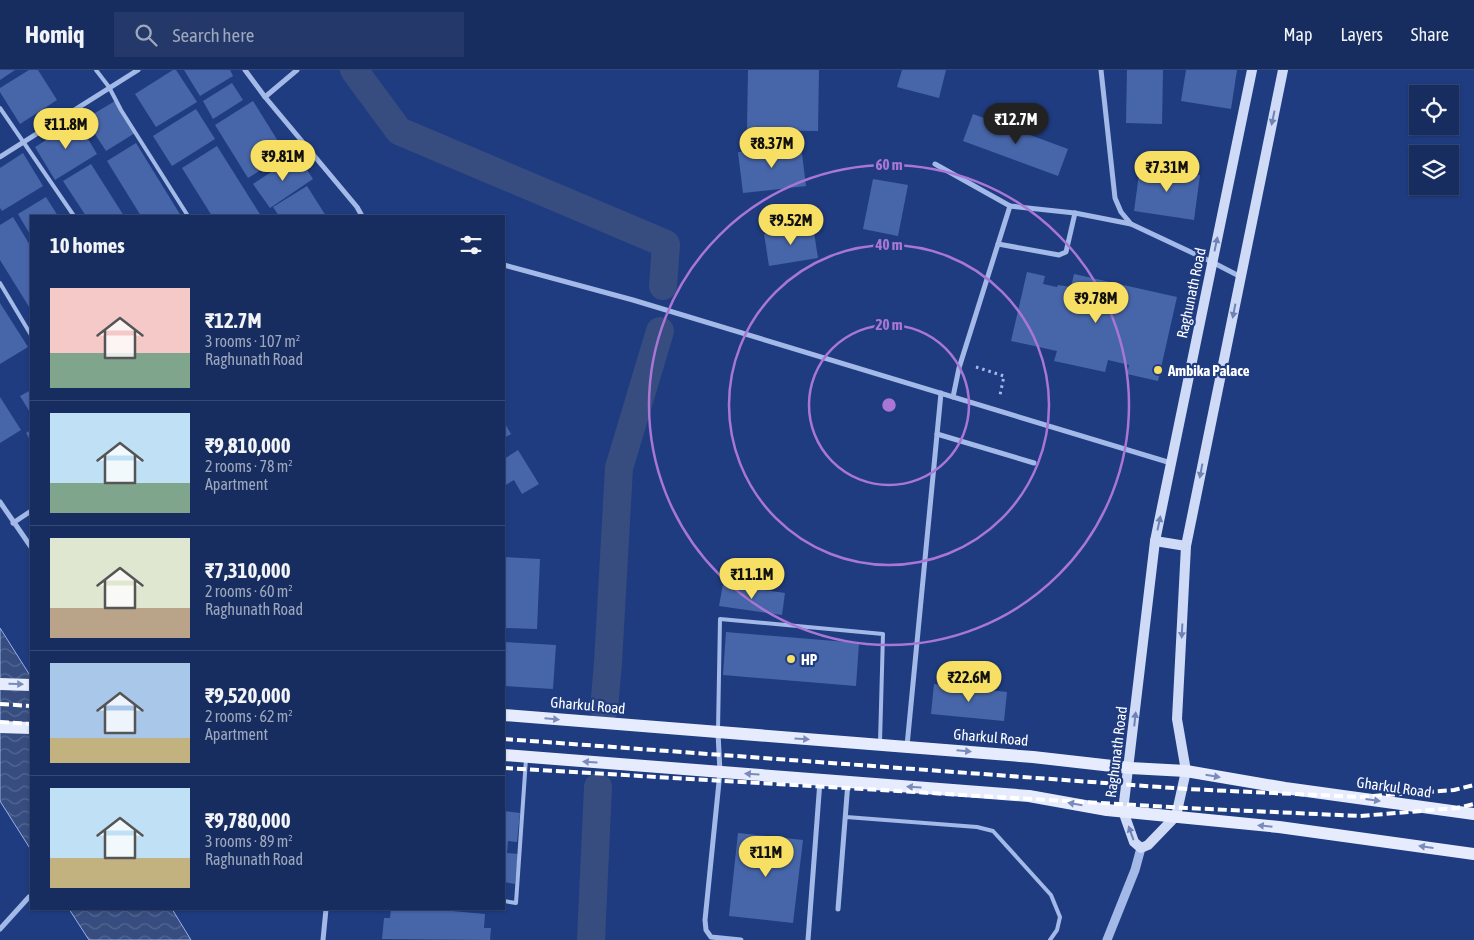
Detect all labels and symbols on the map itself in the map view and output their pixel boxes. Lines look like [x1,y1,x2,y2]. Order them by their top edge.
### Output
pin: ₹12.7M [975,102,1057,145]
pin: ₹11.8M [25,108,107,150]
one-way arrow [1269,110,1277,126]
pin: ₹8.37M [731,126,813,169]
pin: ₹9.81M [242,140,324,182]
pin: ₹7.31M [1126,150,1208,193]
text: 60 m [876,156,903,173]
pin: ₹9.52M [750,204,832,246]
text: 40 m [875,236,903,253]
one-way arrow [1212,237,1220,252]
street label: Raghunath Road [1173,246,1209,340]
pin: ₹9.78M [1055,282,1137,324]
one-way arrow [1229,304,1237,320]
text: 20 m [876,316,903,333]
place label: Ambika Palace [1167,362,1250,379]
marker: Ambika Palace [1152,364,1164,376]
centre of rings [880,396,898,414]
one-way arrow [1197,463,1205,479]
one-way arrow [1155,515,1163,531]
pin: ₹11.1M [711,558,793,600]
one-way arrow [1177,624,1185,640]
place label: HP [801,651,818,668]
marker: HP [785,653,797,665]
pin: ₹22.6M [928,660,1010,703]
one-way arrow [8,681,24,689]
street label: Gharkul Road [550,693,626,717]
street label: Raghunath Road [1102,705,1130,799]
one-way arrow [1131,711,1139,727]
one-way arrow [545,715,561,723]
street label: Gharkul Road [953,725,1029,749]
one-way arrow [794,735,810,743]
one-way arrow [956,747,972,755]
one-way arrow [581,758,597,766]
one-way arrow [743,770,759,778]
one-way arrow [1205,772,1221,780]
street label: Gharkul Road [1356,773,1432,801]
one-way arrow [905,783,921,791]
one-way arrow [1366,796,1382,804]
one-way arrow [1067,800,1083,808]
one-way arrow [1256,822,1272,830]
one-way arrow [1127,825,1135,840]
pin: ₹11M [736,836,796,878]
one-way arrow [1417,843,1433,851]

